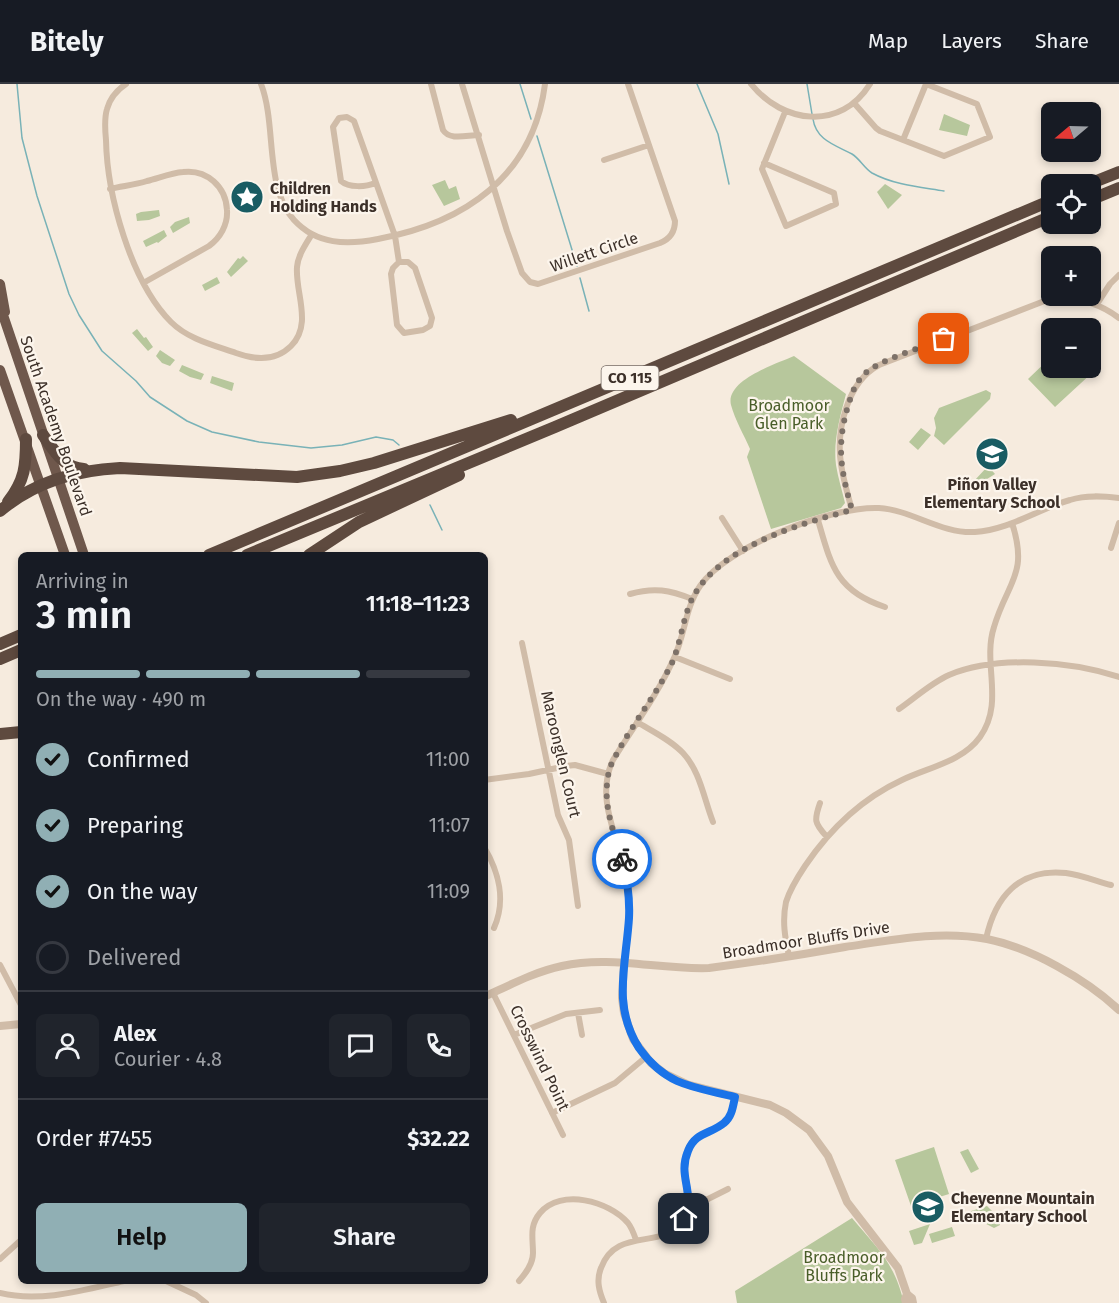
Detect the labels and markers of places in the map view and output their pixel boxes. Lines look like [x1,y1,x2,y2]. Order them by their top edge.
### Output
place icon: Children Holding Hands [229,179,265,215]
place label: Children Holding Hands [270,179,377,216]
pin [918,313,969,364]
school or university icon: Piñon Valley Elementary School [974,436,1010,472]
place label: Piñon Valley Elementary School [924,475,1060,512]
school or university icon: Cheyenne Mountain Elementary School [910,1189,946,1225]
place label: Cheyenne Mountain Elementary School [951,1189,1095,1226]
pin [658,1193,709,1244]

